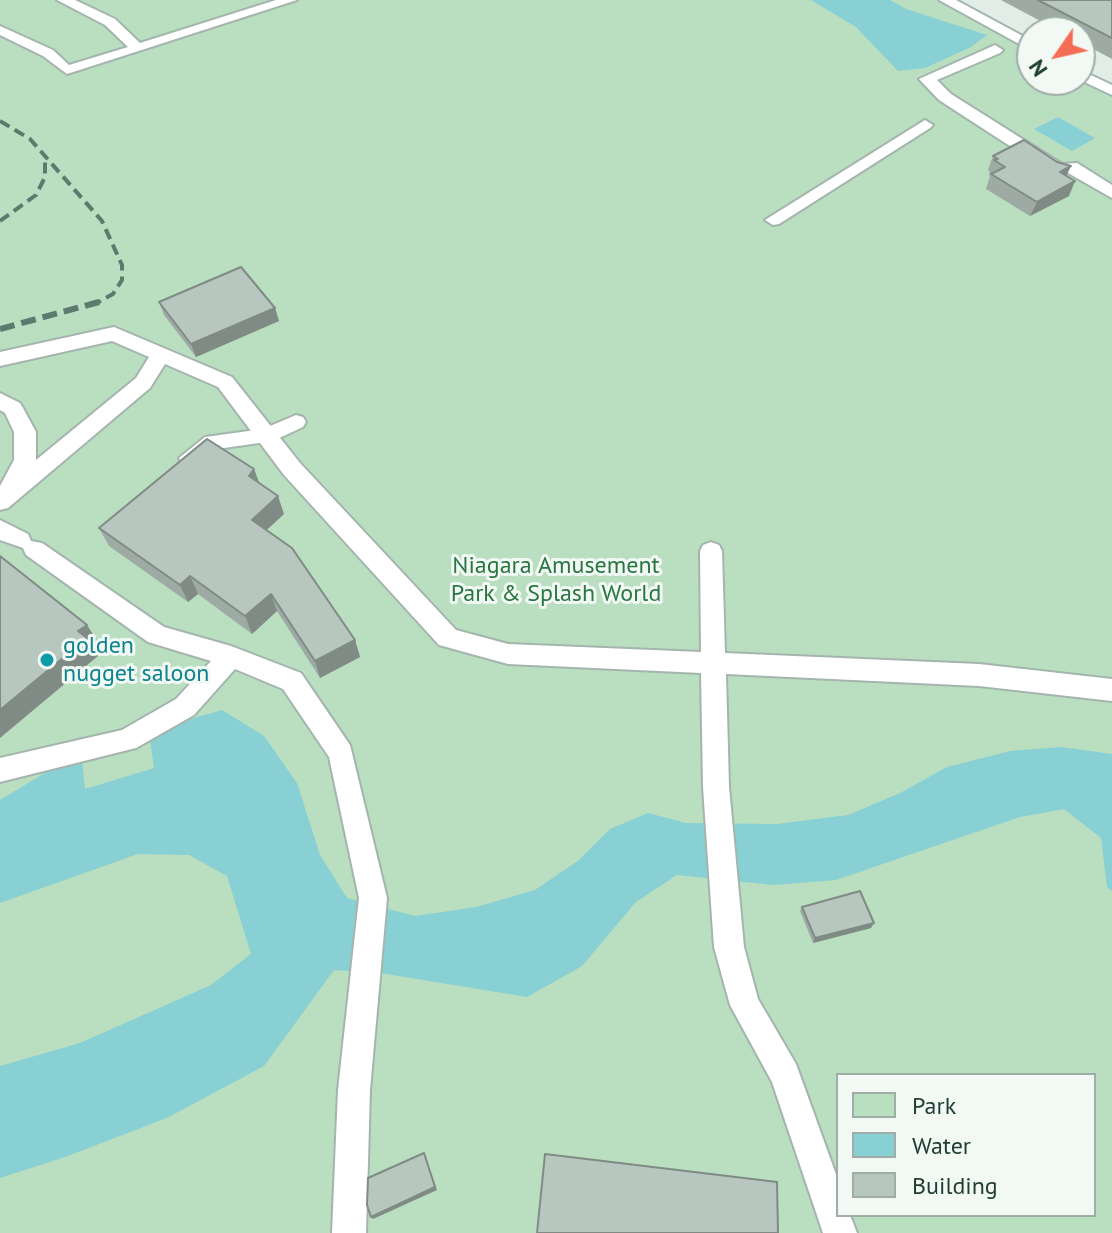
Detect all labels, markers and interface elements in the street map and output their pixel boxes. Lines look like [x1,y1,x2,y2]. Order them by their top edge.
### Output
north arrow [1016,16,1096,96]
text: N [1022,54,1053,82]
park label: Niagara Amusement Park & Splash World [451,552,661,608]
place label: golden nugget saloon [63,632,209,688]
marker: golden nugget saloon [38,651,56,669]
legend [836,1073,1096,1217]
text: Park [912,1090,956,1121]
text: Water [912,1130,971,1161]
text: Building [912,1170,998,1201]

